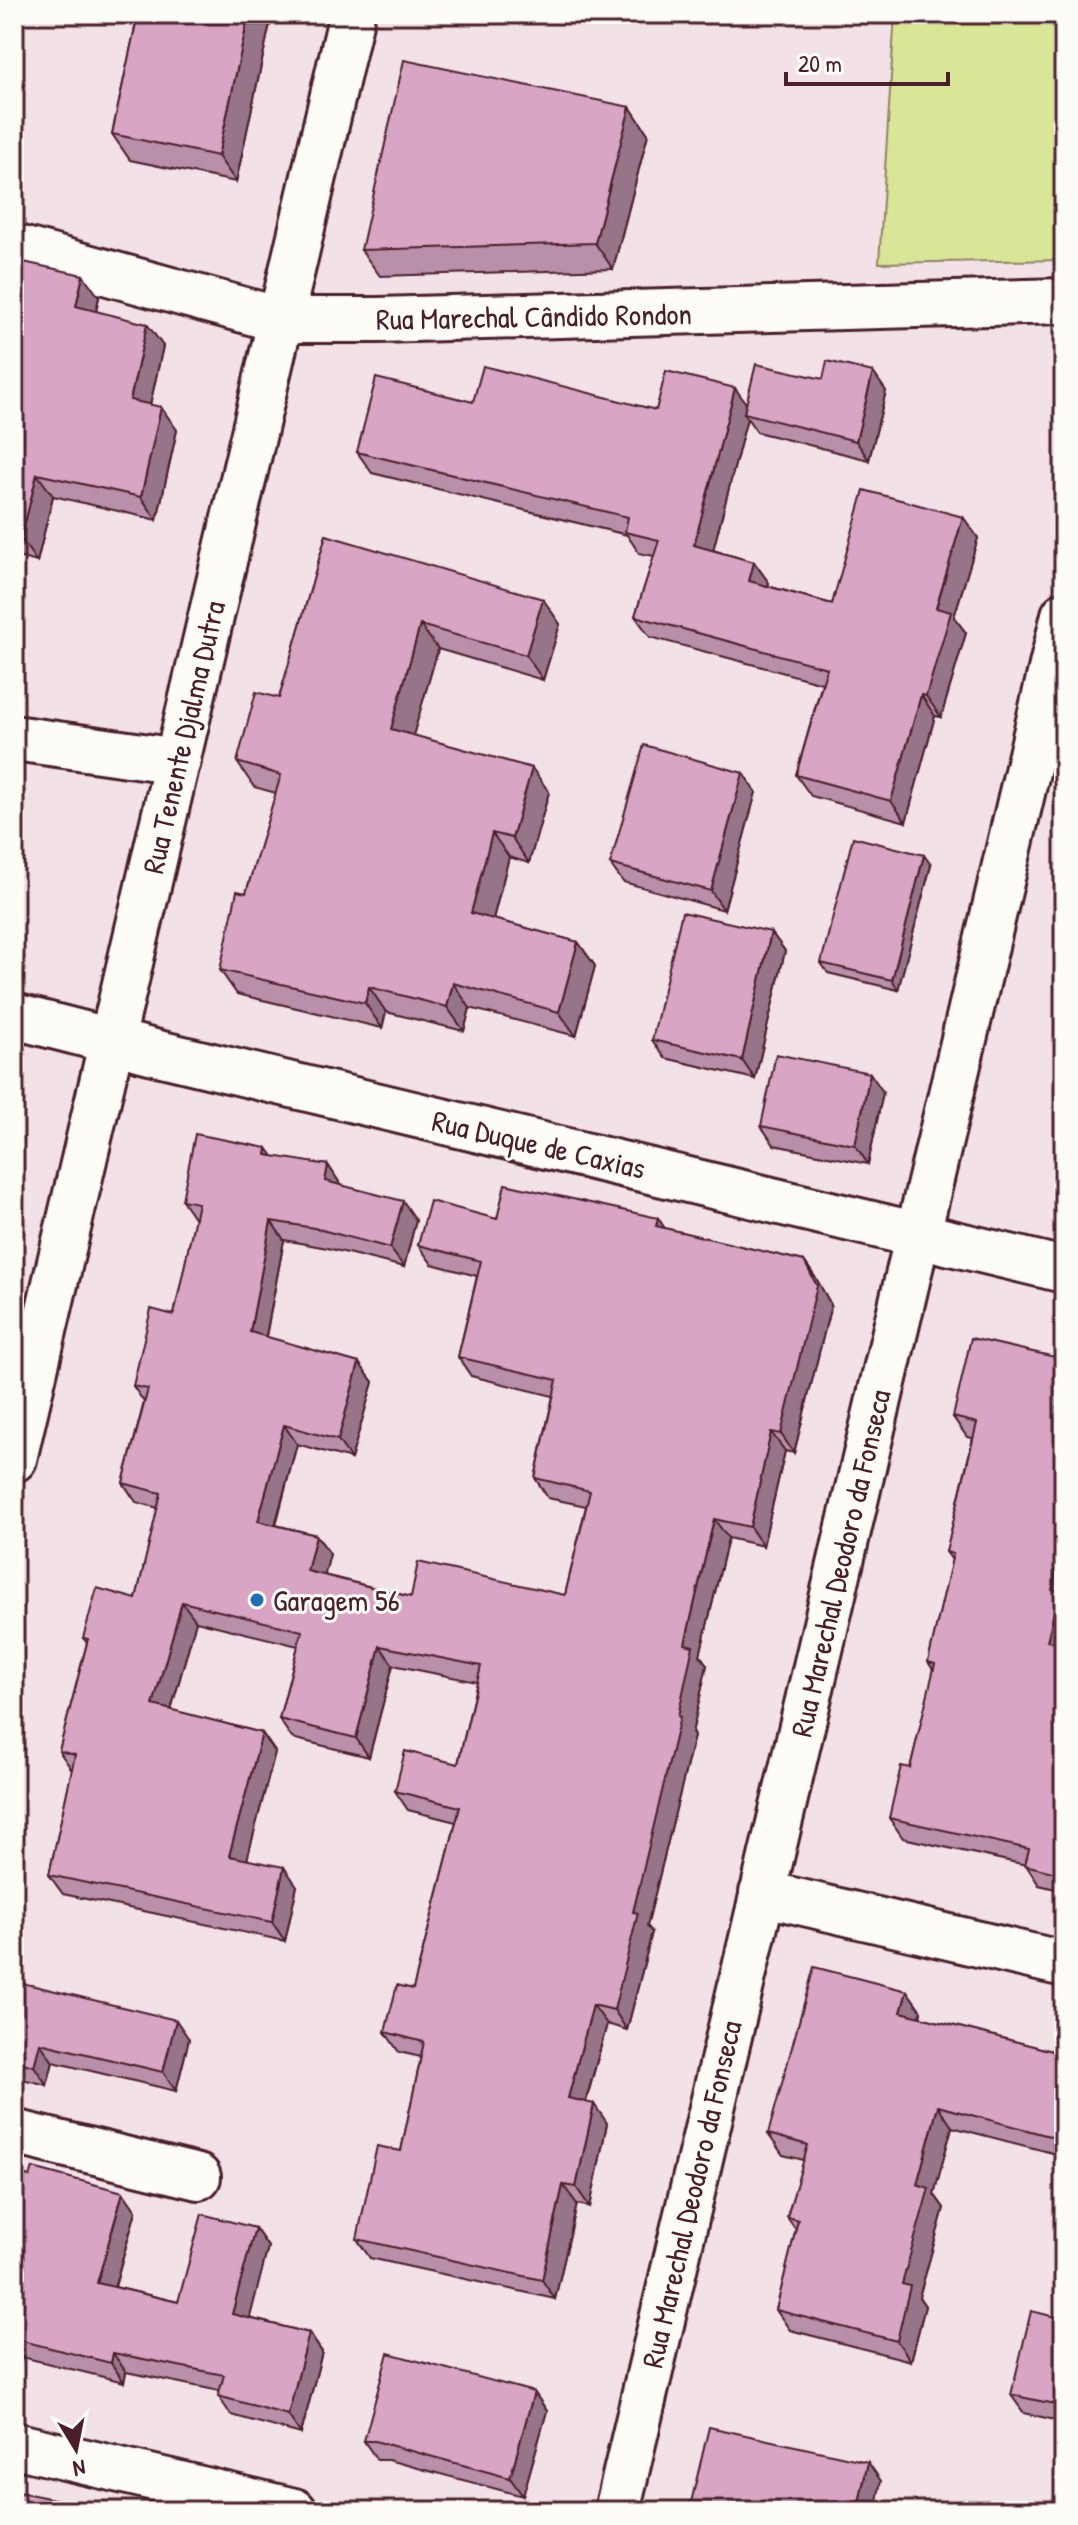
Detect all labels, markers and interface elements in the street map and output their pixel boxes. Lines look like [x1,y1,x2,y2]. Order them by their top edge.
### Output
scale bar [786,36,948,86]
text: 20 m [798,47,842,79]
street label: Rua Marechal Cândido Rondon [376,293,692,339]
street label: Rua Tenente Djalma Dutra [132,597,234,877]
street label: Rua Duque de Caxias [429,1100,649,1188]
street label: Rua Marechal Deodoro da Fonseca [781,1385,899,1740]
place label: Garagem 56 [273,1580,400,1620]
marker: Garagem 56 [248,1591,266,1609]
street label: Rua Marechal Deodoro da Fonseca [632,2016,750,2371]
north arrow [36,2409,116,2489]
text: N [71,2453,88,2485]

